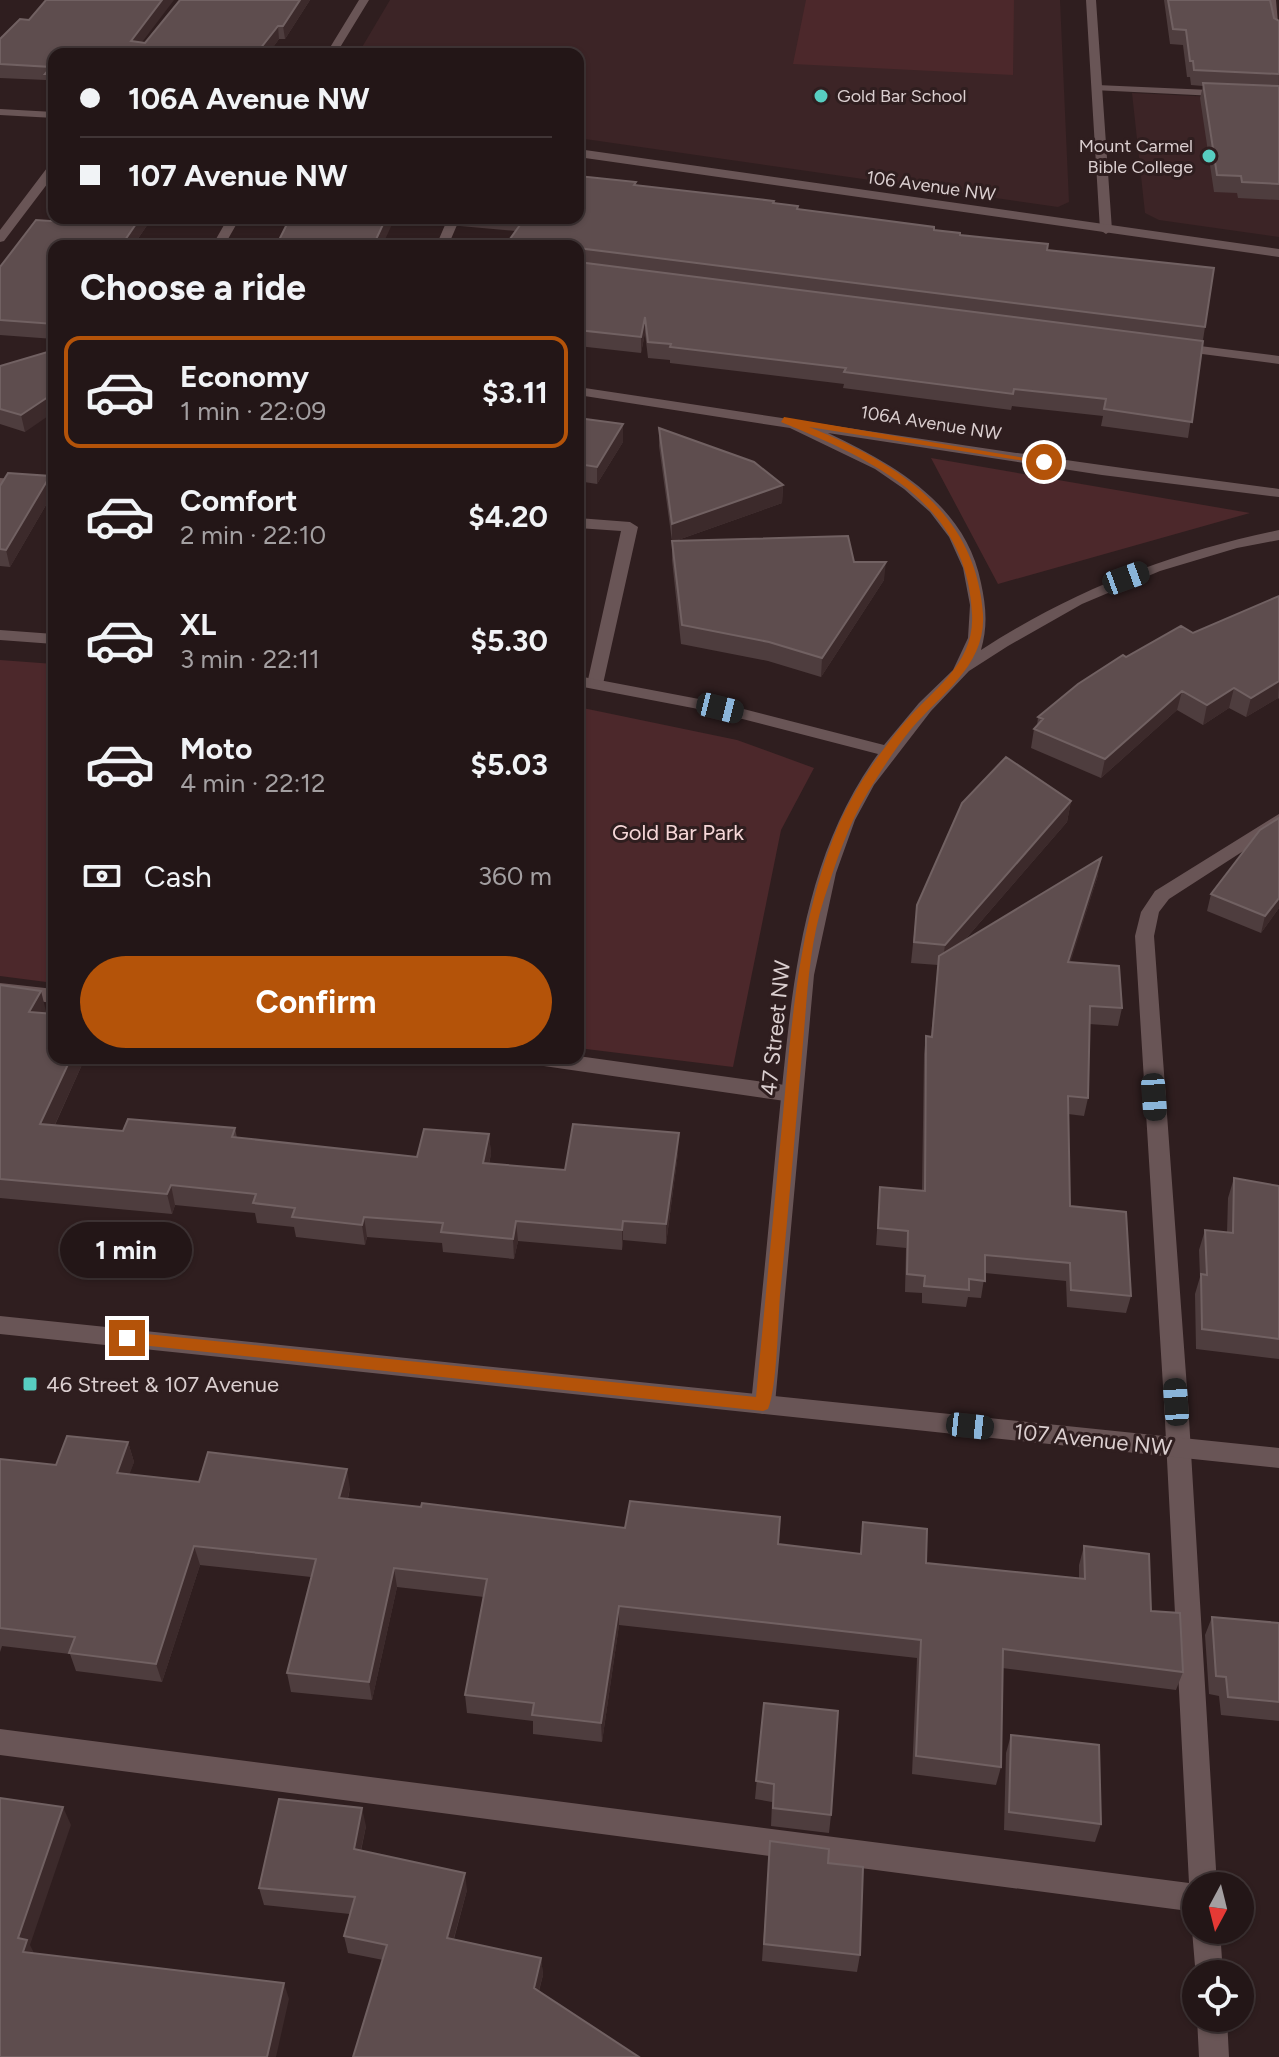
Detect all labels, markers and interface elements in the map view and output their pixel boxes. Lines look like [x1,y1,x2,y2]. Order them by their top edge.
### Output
text: 106A Avenue NW [128,80,370,117]
place label: Gold Bar School [837,85,966,107]
marker: Gold Bar School [812,87,830,105]
place label: Mount Carmel Bible College [1079,135,1193,178]
marker: Mount Carmel Bible College [1200,147,1218,165]
text: 107 Avenue NW [128,157,347,194]
street label: 106 Avenue NW [865,166,998,206]
text: Choose a ride [80,266,306,309]
icon: car [84,356,156,428]
text: Economy [180,358,309,395]
text: $3.11 [482,374,548,411]
text: 1 min · 22:09 [180,395,326,427]
street label: 106A Avenue NW [859,401,1004,445]
route start [1026,444,1062,480]
icon: car [84,480,156,552]
text: Comfort [180,482,298,519]
text: $4.20 [468,498,548,535]
text: 2 min · 22:10 [180,519,326,551]
car [1099,559,1153,597]
icon: car [84,604,156,676]
text: XL [180,606,216,643]
text: $5.30 [470,622,548,659]
text: 3 min · 22:11 [180,643,320,675]
car [694,691,746,725]
icon: car [84,728,156,800]
text: Moto [180,730,252,767]
text: $5.03 [470,746,548,783]
text: 4 min · 22:12 [180,767,326,799]
park label: Gold Bar Park [612,819,744,846]
icon: cash [80,854,124,898]
text: Cash [144,858,212,895]
text: 360 m [478,860,552,892]
button: Confirm [80,956,552,1048]
street label: 47 Street NW [755,959,796,1097]
car [1140,1072,1168,1122]
callout: 1 min [61,1222,193,1278]
text: 1 min [95,1234,157,1266]
route end [109,1320,145,1356]
place label: 46 Street & 107 Avenue [46,1371,279,1398]
marker: 46 Street & 107 Avenue [21,1375,39,1393]
car [1162,1377,1190,1427]
car [945,1412,995,1440]
street label: 107 Avenue NW [1013,1418,1173,1461]
north arrow [1182,1872,1254,1944]
map controls [1182,1872,1254,2032]
button: locate [1182,1960,1254,2032]

